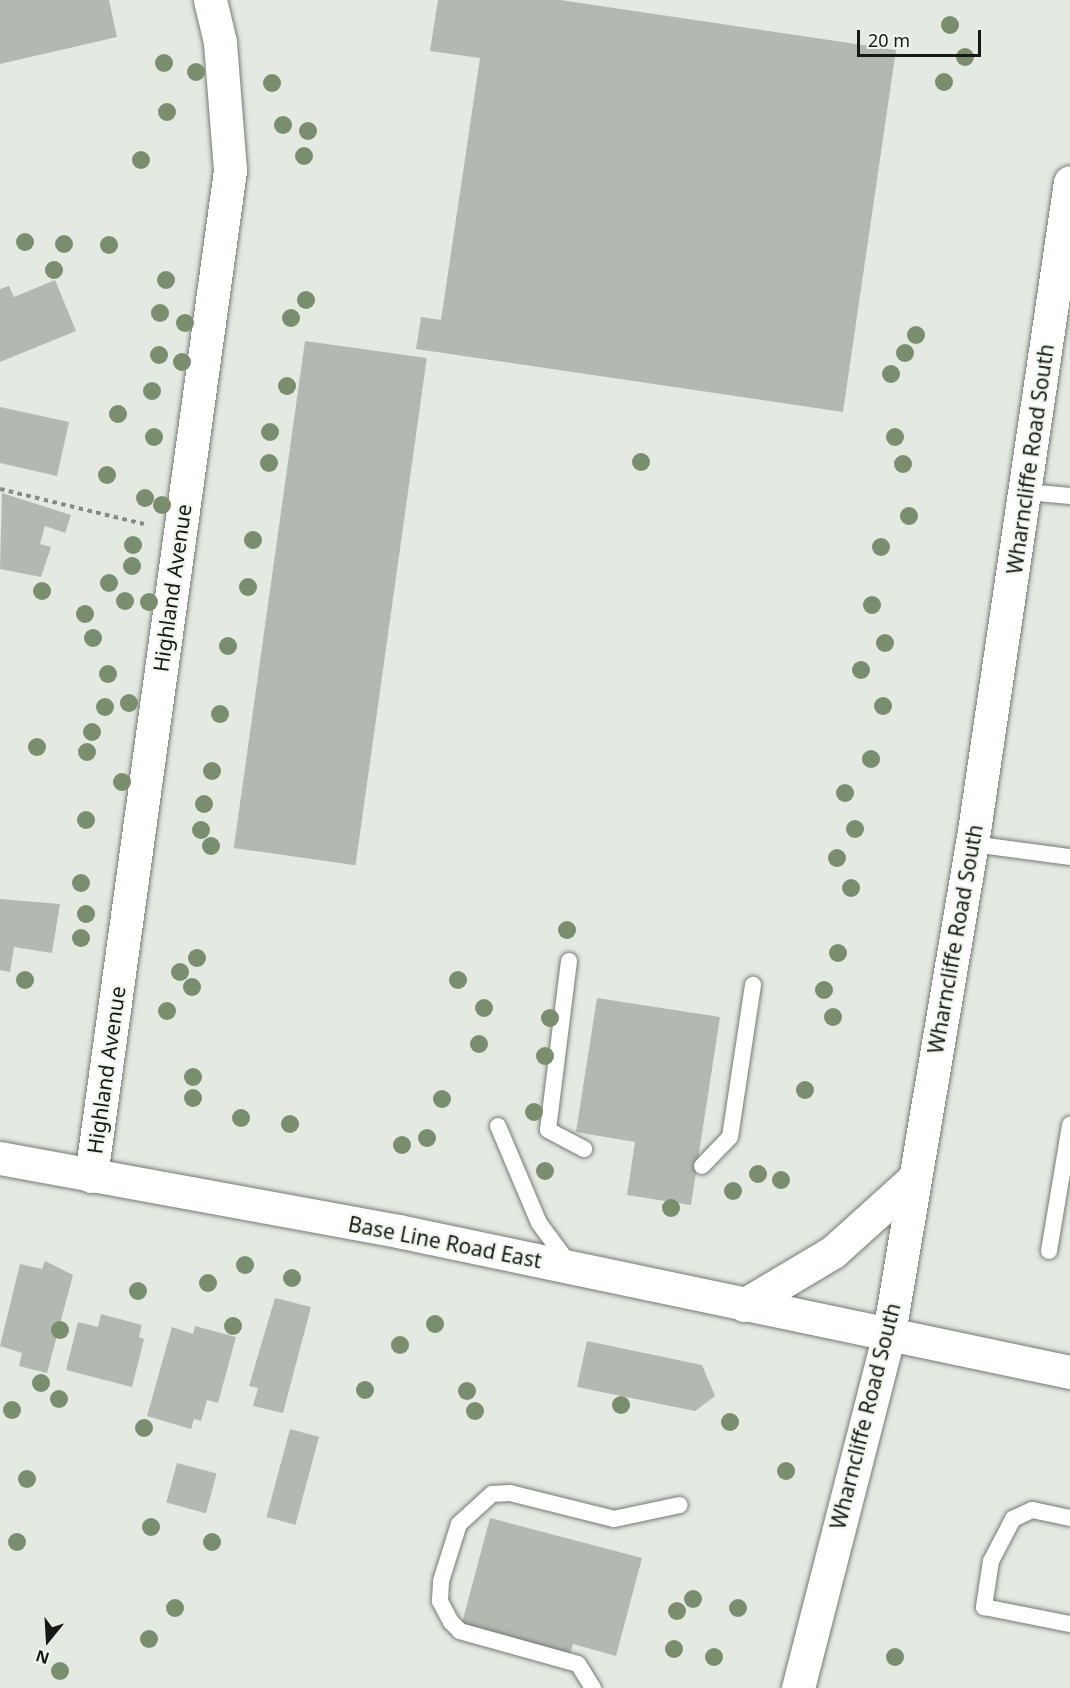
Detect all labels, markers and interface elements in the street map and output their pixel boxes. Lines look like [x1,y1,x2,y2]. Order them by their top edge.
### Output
scale bar [860,18,984,56]
text: 20 m [868,28,910,52]
street label: Wharncliffe Road South [1001,342,1059,576]
street label: Highland Avenue [148,502,196,674]
street label: Wharncliffe Road South [922,822,988,1056]
street label: Highland Avenue [82,984,130,1156]
street label: Base Line Road East [346,1211,544,1273]
street label: Wharncliffe Road South [825,1300,905,1532]
north arrow [18,1610,78,1670]
text: N [33,1645,52,1670]

